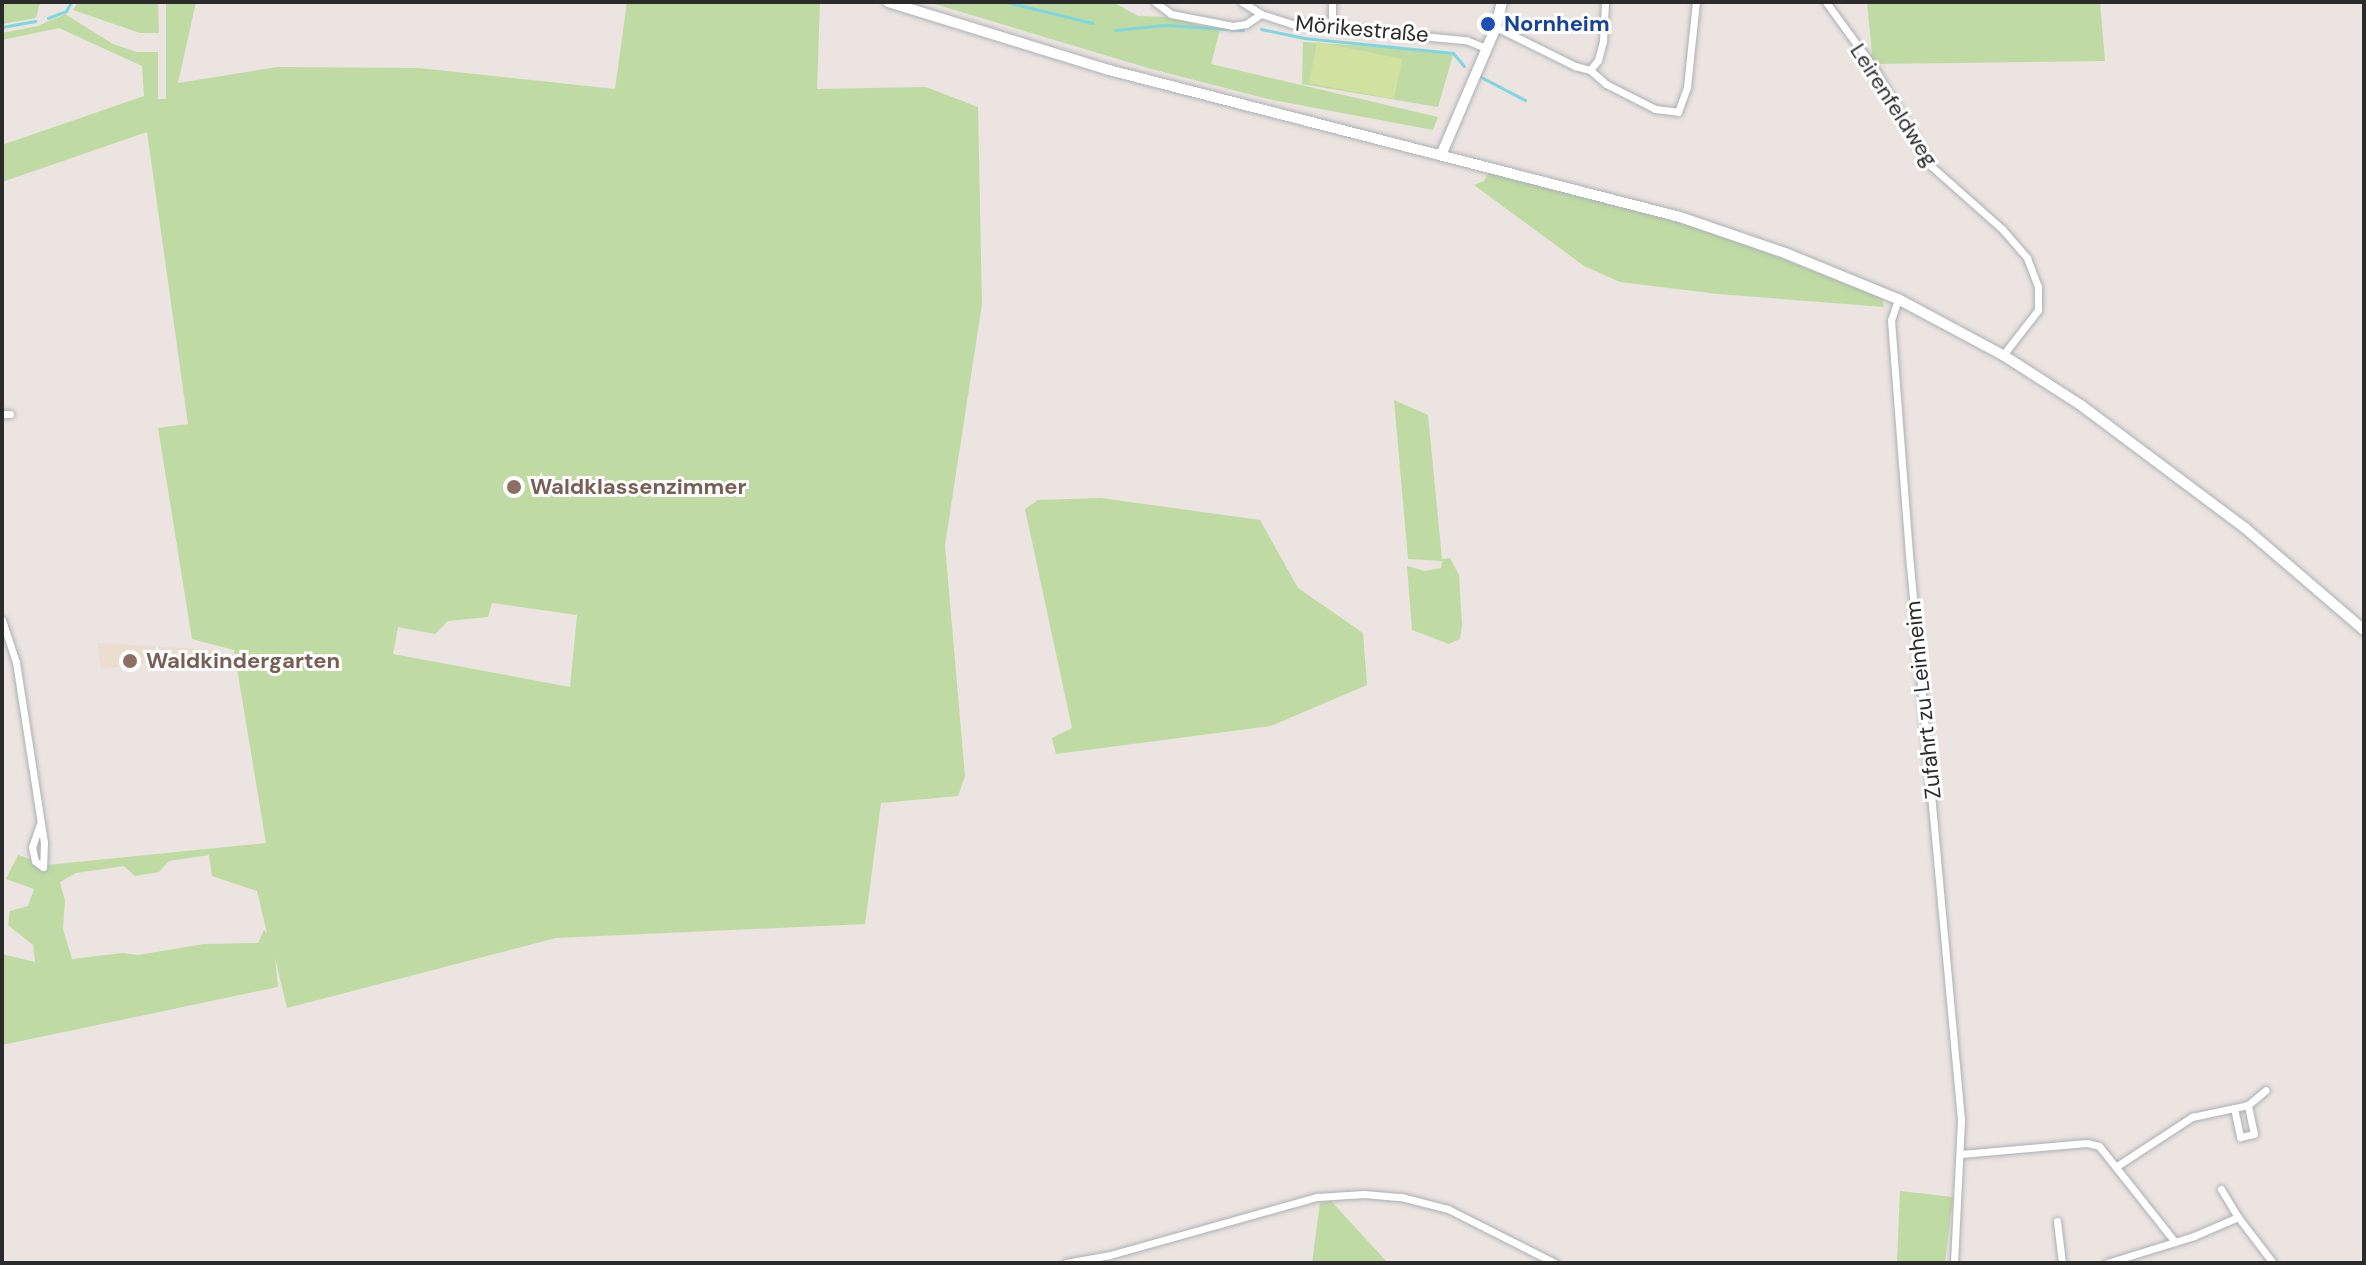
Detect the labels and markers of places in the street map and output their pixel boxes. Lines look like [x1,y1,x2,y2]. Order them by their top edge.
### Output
place label: Nornheim [1504,11,1610,37]
marker: Nornheim [1479,15,1497,33]
place label: Waldklassenzimmer [530,474,746,500]
marker: Waldklassenzimmer [505,478,523,496]
place label: Waldkindergarten [146,648,340,674]
marker: Waldkindergarten [121,652,139,670]

